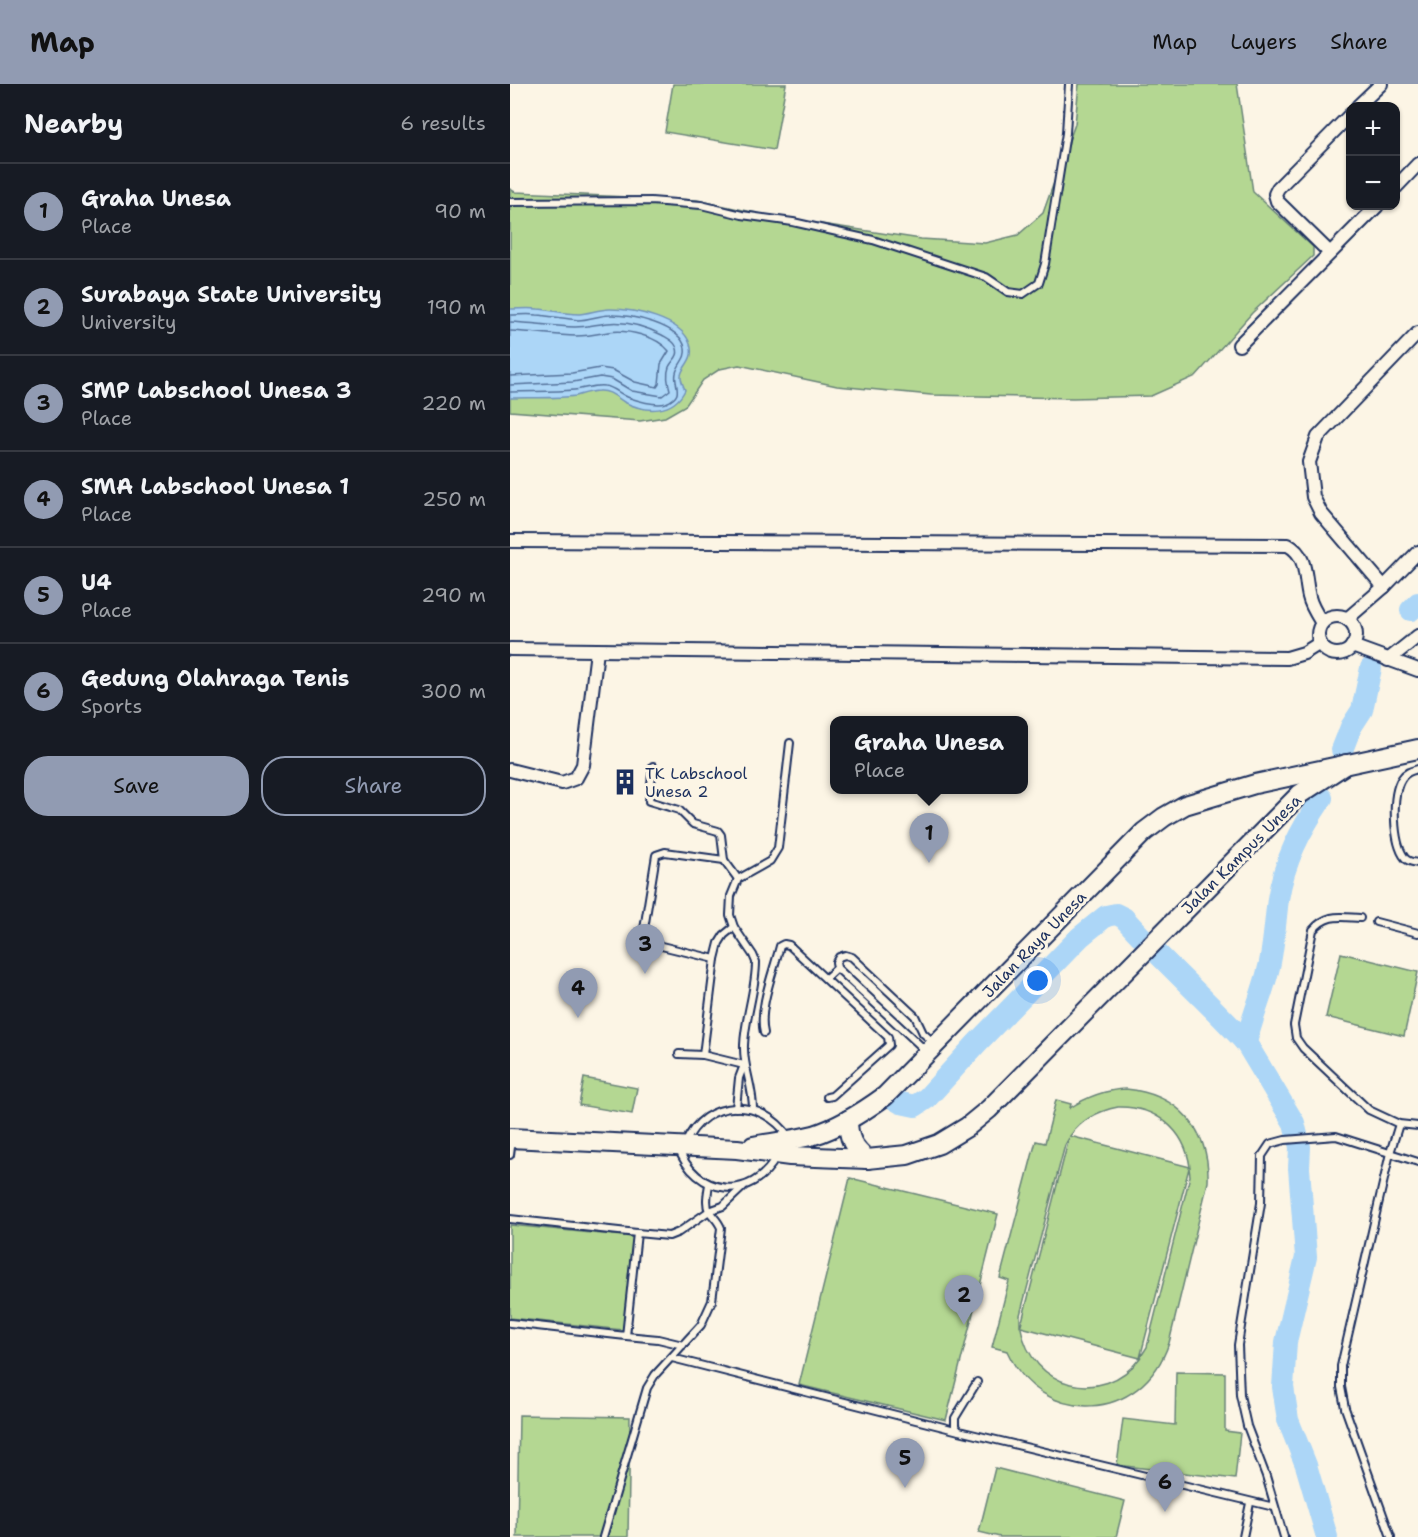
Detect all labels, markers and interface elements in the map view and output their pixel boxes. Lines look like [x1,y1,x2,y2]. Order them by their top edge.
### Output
text: Map [30,23,95,61]
text: Map [1152,28,1197,56]
text: Layers [1230,28,1297,56]
text: Share [1330,28,1388,56]
map controls [1346,102,1400,210]
button: + [1346,102,1400,156]
text: Nearby [24,106,123,141]
text: 6 results [400,110,486,136]
button: − [1346,156,1400,210]
text: Graha Unesa [81,184,231,213]
text: 1 [39,198,48,224]
text: 90 m [434,198,486,224]
text: Place [81,213,132,239]
text: Surabaya State University [81,280,382,309]
text: 2 [37,294,51,320]
text: 190 m [427,294,486,320]
text: University [81,309,177,335]
text: SMP Labschool Unesa 3 [81,376,351,405]
text: 3 [37,390,51,416]
text: 220 m [422,390,486,416]
text: Place [81,405,132,431]
text: SMA Labschool Unesa 1 [81,472,349,501]
text: 4 [37,486,51,512]
text: 250 m [422,486,486,512]
text: Place [81,501,132,527]
text: U4 [81,568,112,597]
text: 5 [37,582,50,608]
text: 290 m [421,582,486,608]
text: Place [81,597,132,623]
text: Gedung Olahraga Tenis [81,664,349,693]
text: 6 [37,678,51,704]
text: 300 m [420,678,486,704]
text: Sports [81,693,142,719]
popup [830,716,1028,794]
text: Graha Unesa [854,728,1004,757]
button: Save [24,756,249,816]
button: Share [261,756,486,816]
text: Place [854,757,905,783]
place label: TK Labschool Unesa 2 [645,763,748,802]
building icon: TK Labschool Unesa 2 [610,767,640,797]
street label: Jalan Kampus Unesa [1177,790,1306,919]
pin: 1 [910,814,948,863]
street label: Jalan Raya Unesa [978,886,1091,1002]
pin: 3 [626,924,664,974]
your location [1023,966,1052,995]
pin: 4 [558,968,598,1018]
pin: 2 [944,1276,984,1325]
pin: 5 [886,1438,924,1488]
pin: 6 [1146,1462,1184,1512]

